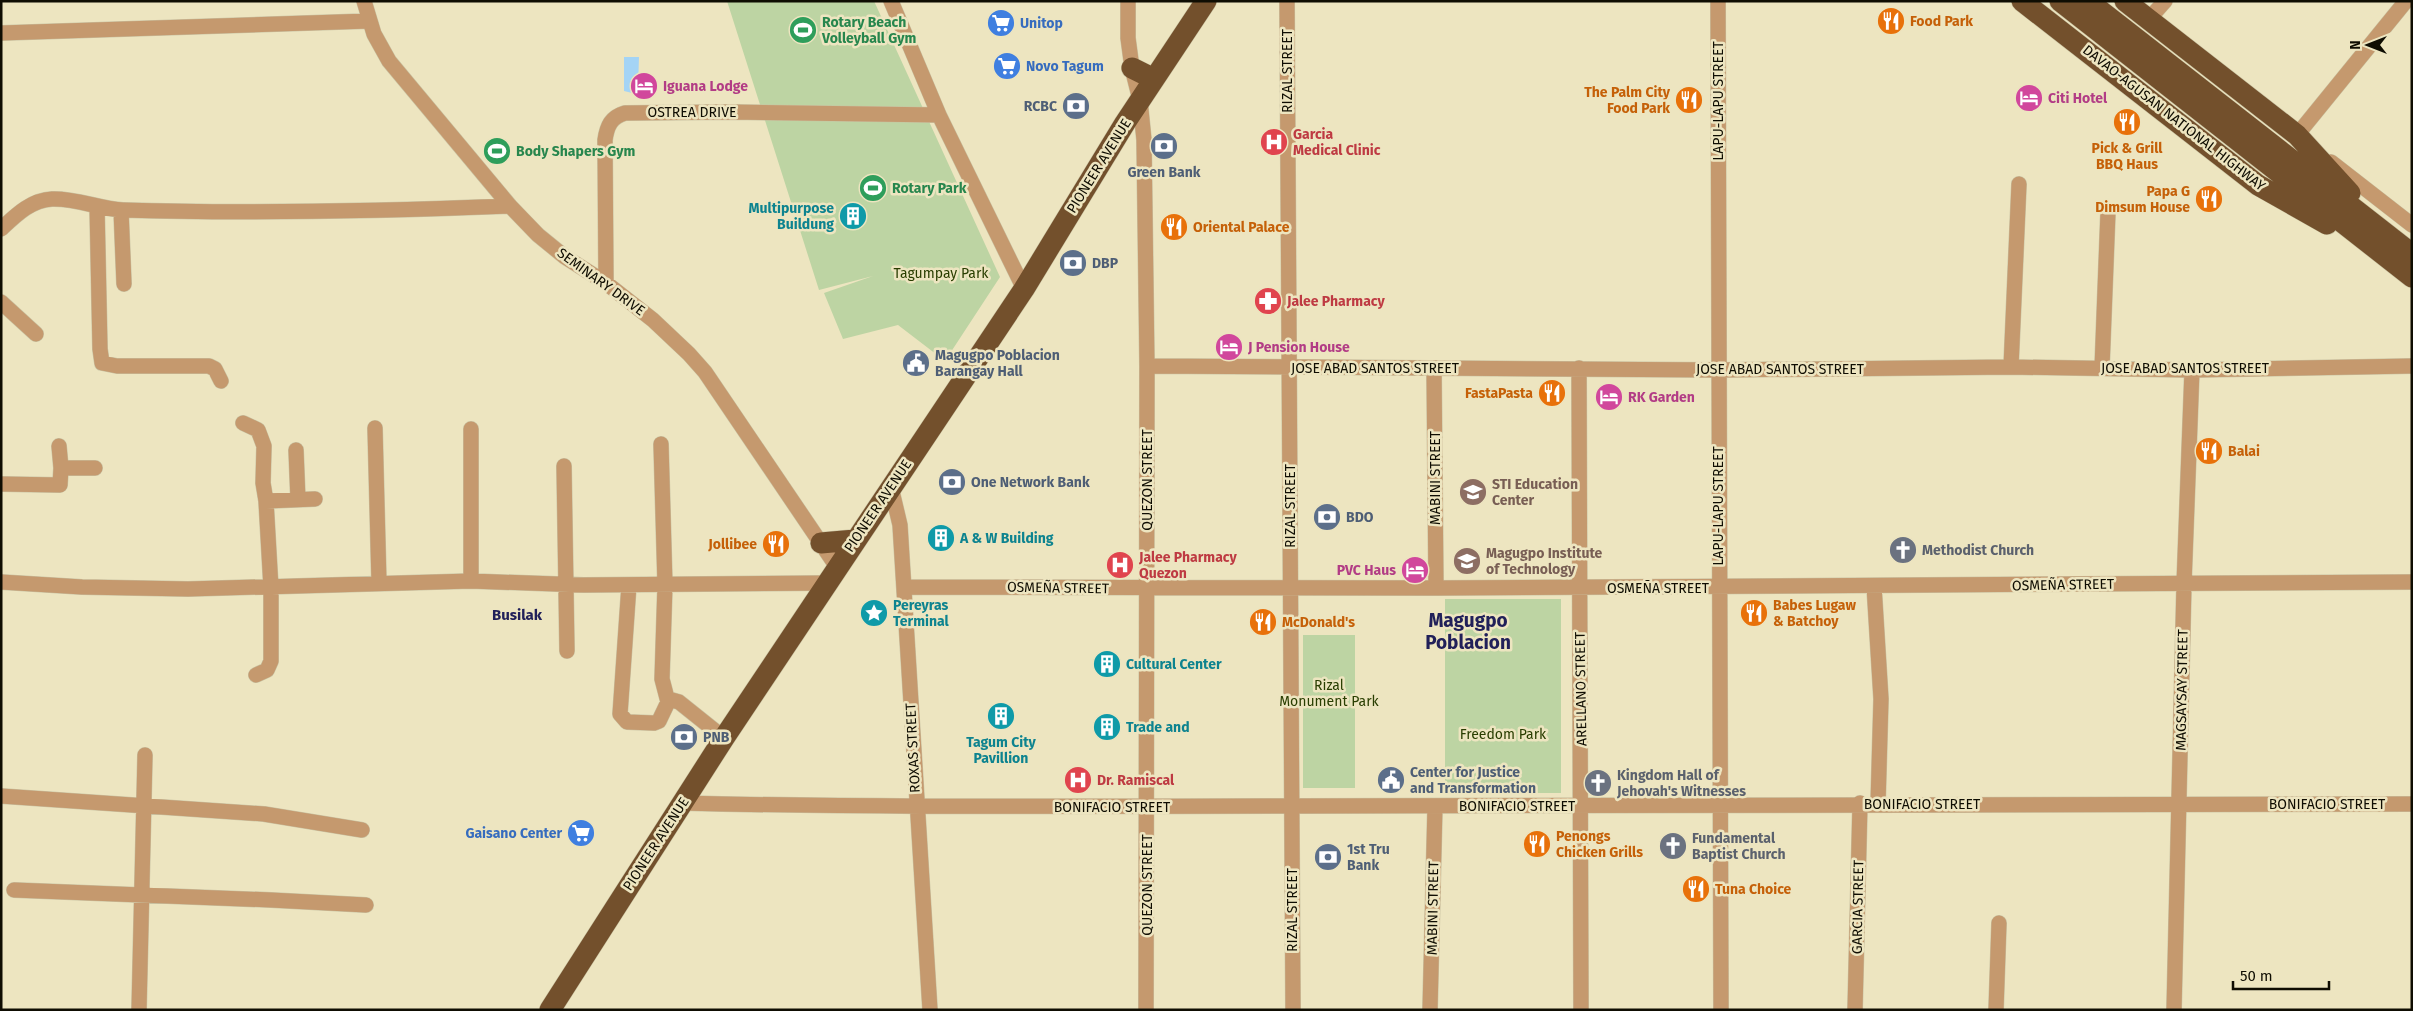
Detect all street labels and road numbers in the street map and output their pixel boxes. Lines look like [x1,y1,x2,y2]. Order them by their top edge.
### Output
street label: RIZAL STREET [1279,28,1296,113]
street label: LAPU-LAPU STREET [1710,41,1727,161]
street label: DAVAO-AGUSAN NATIONAL HIGHWAY [2079,41,2269,195]
street label: OSTREA DRIVE [648,104,736,121]
street label: PIONEER AVENUE [1063,116,1135,216]
street label: SEMINARY DRIVE [554,245,648,319]
street label: JOSE ABAD SANTOS STREET [1291,360,1460,377]
street label: JOSE ABAD SANTOS STREET [2101,360,2270,377]
street label: JOSE ABAD SANTOS STREET [1696,361,1865,378]
street label: QUEZON STREET [1139,429,1156,531]
street label: MABINI STREET [1427,430,1444,525]
street label: LAPU-LAPU STREET [1710,446,1727,566]
street label: PIONEER AVENUE [841,456,915,556]
street label: RIZAL STREET [1282,463,1299,548]
street label: OSMEÑA STREET [2012,576,2115,594]
street label: OSMEÑA STREET [1007,579,1110,597]
street label: OSMEÑA STREET [1607,580,1710,597]
street label: MAGSAYSAY STREET [2172,628,2192,751]
street label: ARELLANO STREET [1571,631,1590,746]
street label: ROXAS STREET [902,702,924,793]
street label: PIONEER AVENUE [619,794,693,894]
street label: BONIFACIO STREET [1864,796,1981,813]
street label: BONIFACIO STREET [2269,796,2386,813]
street label: BONIFACIO STREET [1459,798,1576,815]
street label: BONIFACIO STREET [1054,799,1171,816]
street label: QUEZON STREET [1139,834,1156,936]
street label: GARCIA STREET [1849,859,1867,954]
street label: MABINI STREET [1424,860,1442,955]
street label: RIZAL STREET [1284,867,1301,952]

